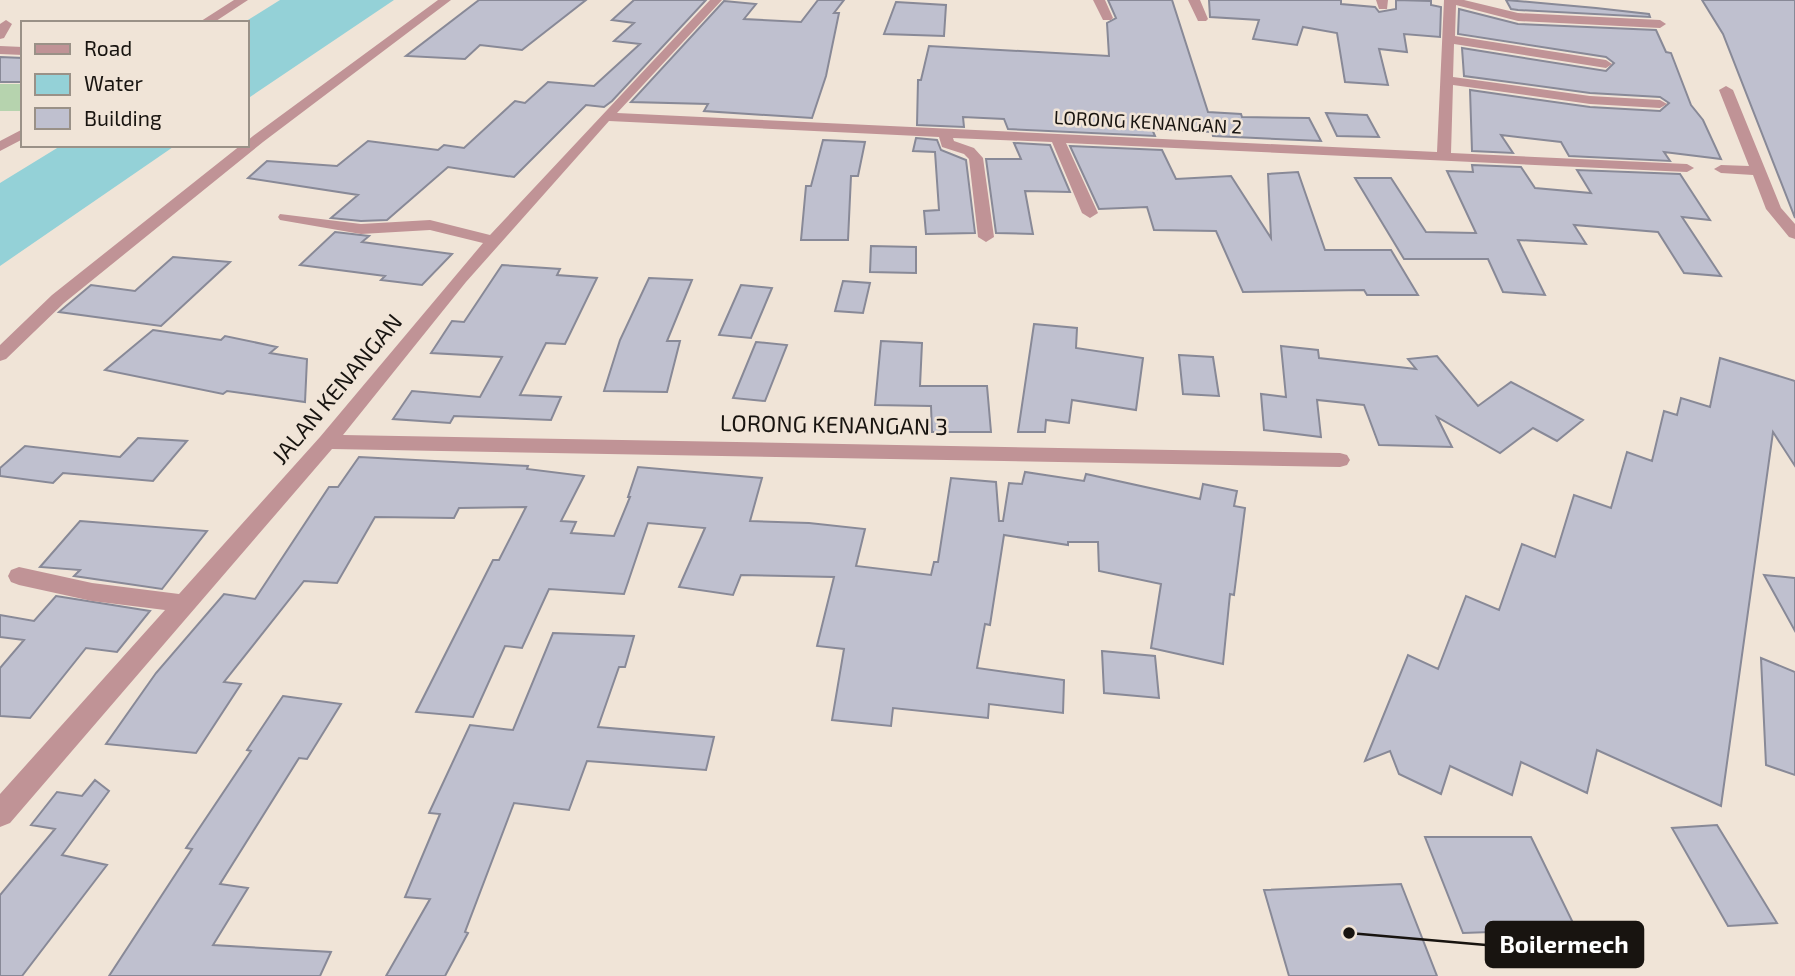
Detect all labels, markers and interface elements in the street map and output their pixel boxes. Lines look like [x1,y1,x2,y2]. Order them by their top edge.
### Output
legend [21,21,248,147]
text: Road [84,35,132,60]
text: Water [84,70,143,95]
text: Building [84,105,162,130]
street label: LORONG KENANGAN 2 [1053,105,1243,138]
street label: JALAN KENANGAN [265,307,407,469]
street label: LORONG KENANGAN 3 [720,408,948,440]
callout: Boilermech [1486,922,1643,967]
text: Boilermech [1499,929,1629,958]

